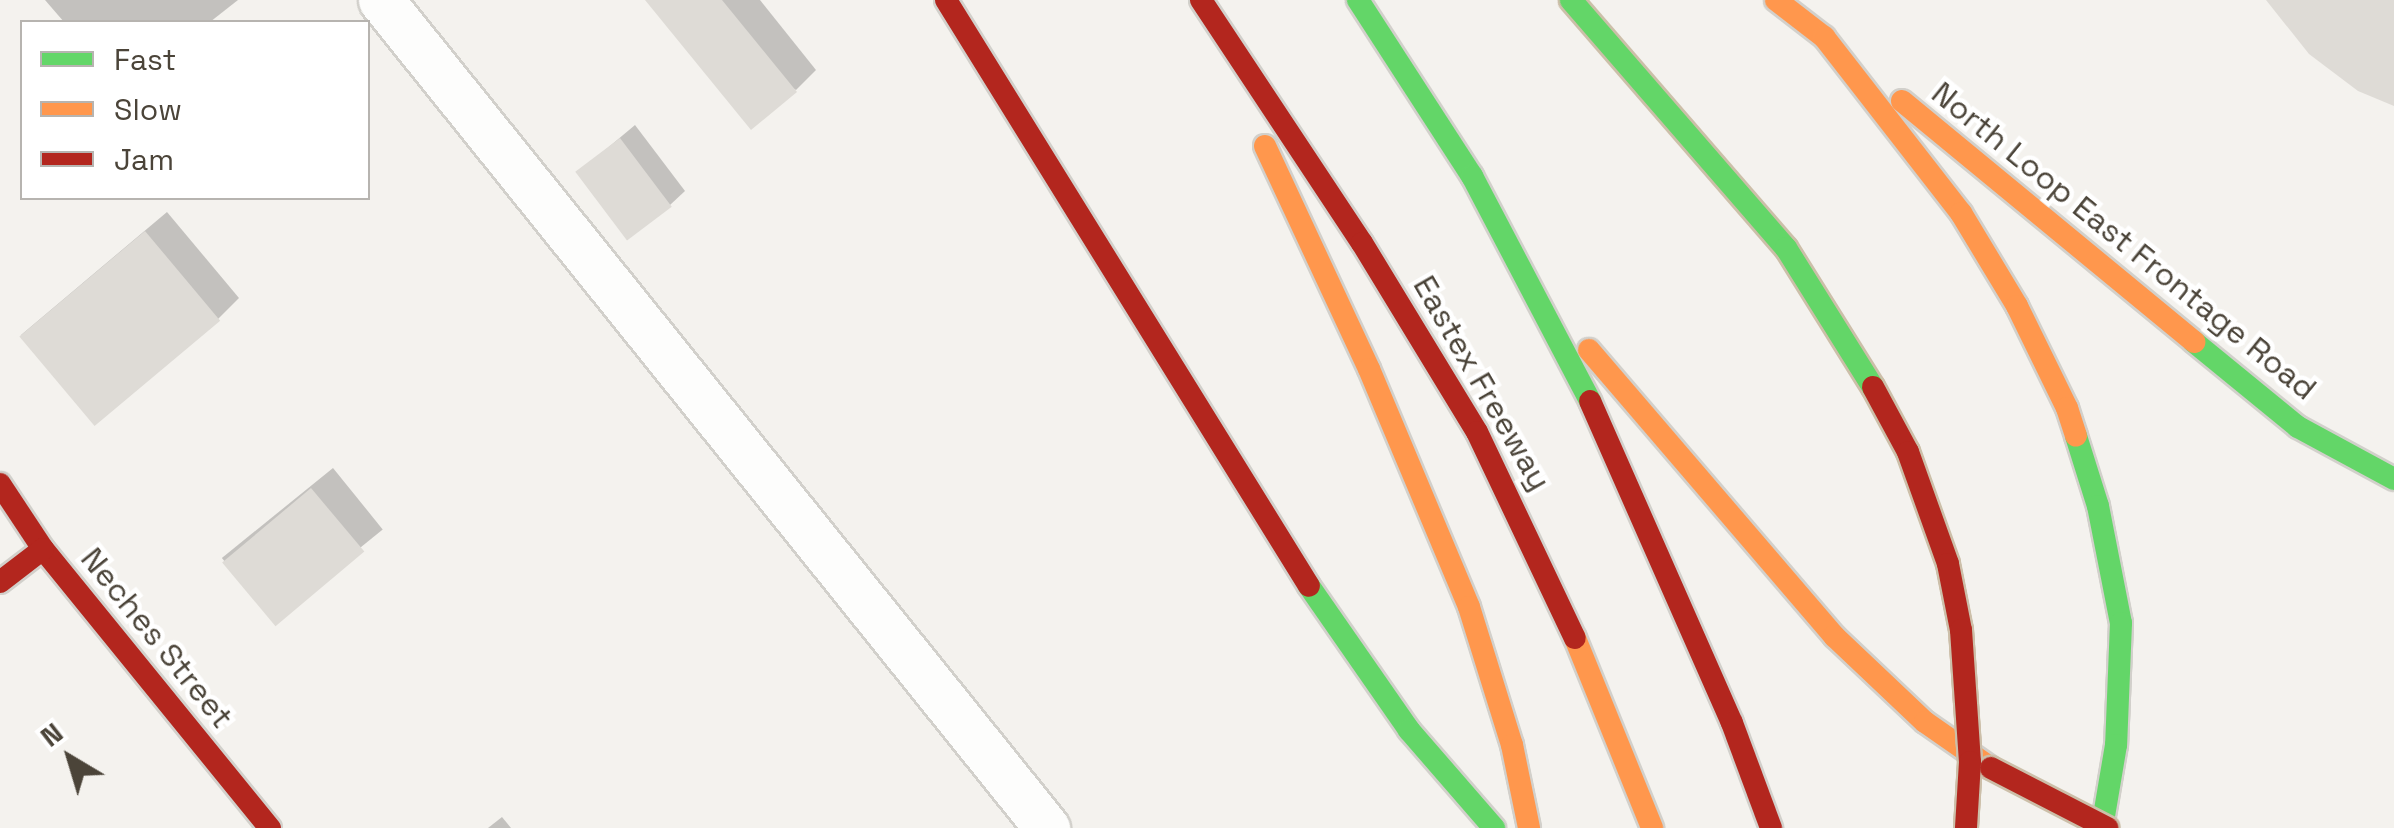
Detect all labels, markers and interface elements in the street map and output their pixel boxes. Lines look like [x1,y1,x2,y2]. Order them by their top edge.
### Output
legend [20,20,370,200]
text: Fast [114,40,176,79]
street label: North Loop East Frontage Road [1924,74,2324,408]
text: Slow [114,90,182,129]
text: Jam [114,140,174,179]
street label: Eastex Freeway [1405,269,1559,497]
street label: Neches Street [73,540,241,736]
north arrow [20,708,120,808]
text: N [33,714,70,754]

